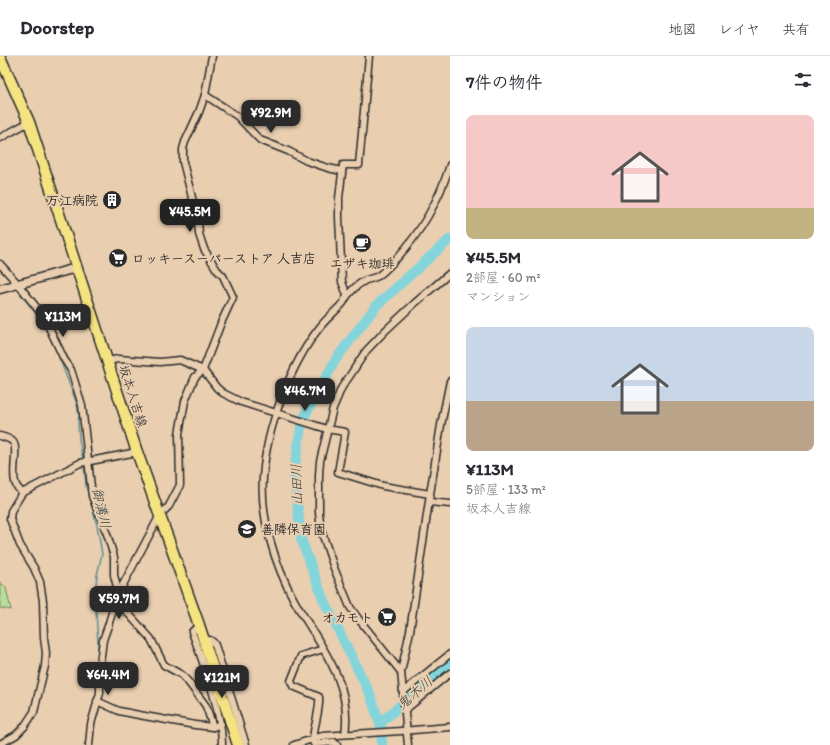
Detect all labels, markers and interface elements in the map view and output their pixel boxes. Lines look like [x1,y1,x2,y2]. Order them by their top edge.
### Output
text: Doorstep [20,16,94,39]
text: 地図 [669,21,697,38]
text: レイヤ [719,21,760,38]
text: 共有 [782,21,810,38]
icon: filters [792,69,814,91]
text: 7件の物件 [466,72,542,92]
pin: ¥92.9M [238,100,304,134]
text: ¥92.9M [250,105,292,120]
icon: home [604,141,676,213]
building icon: 万江病院 [101,189,123,211]
place label: 万江病院 [46,193,98,208]
pin: ¥45.5M [157,199,223,233]
text: ¥45.5M [169,204,211,219]
cafe icon: エザキ珈琲 [351,232,373,254]
supermarket icon: ロッキースーパーストア 人吉店 [107,247,129,269]
text: ¥45.5M [466,247,521,267]
place label: ロッキースーパーストア 人吉店 [132,251,316,266]
place label: エザキ珈琲 [329,256,395,271]
text: 2部屋 · 60 m² [466,270,541,285]
text: マンション [466,289,530,304]
pin: ¥113M [35,304,91,338]
text: ¥113M [45,309,81,324]
icon: home [604,353,676,425]
street label: 坂本人吉線 [116,363,150,430]
pin: ¥46.7M [272,378,338,412]
text: ¥46.7M [284,383,326,398]
text: ¥113M [466,459,514,479]
water label: 山田川 [288,464,306,506]
text: 5部屋 · 133 m² [466,482,546,497]
water label: 御溝川 [88,486,114,530]
text: 坂本人吉線 [466,501,531,516]
school or university icon: 善隣保育園 [236,518,258,540]
place label: 善隣保育園 [261,522,326,537]
pin: ¥59.7M [86,586,152,620]
text: ¥59.7M [99,591,139,606]
supermarket icon: オカモト [376,606,398,628]
place label: オカモト [321,610,373,625]
pin: ¥64.4M [75,662,141,696]
pin: ¥121M [194,665,250,699]
text: ¥64.4M [86,667,130,682]
text: ¥121M [204,670,240,685]
water label: 鬼木川 [394,673,436,713]

